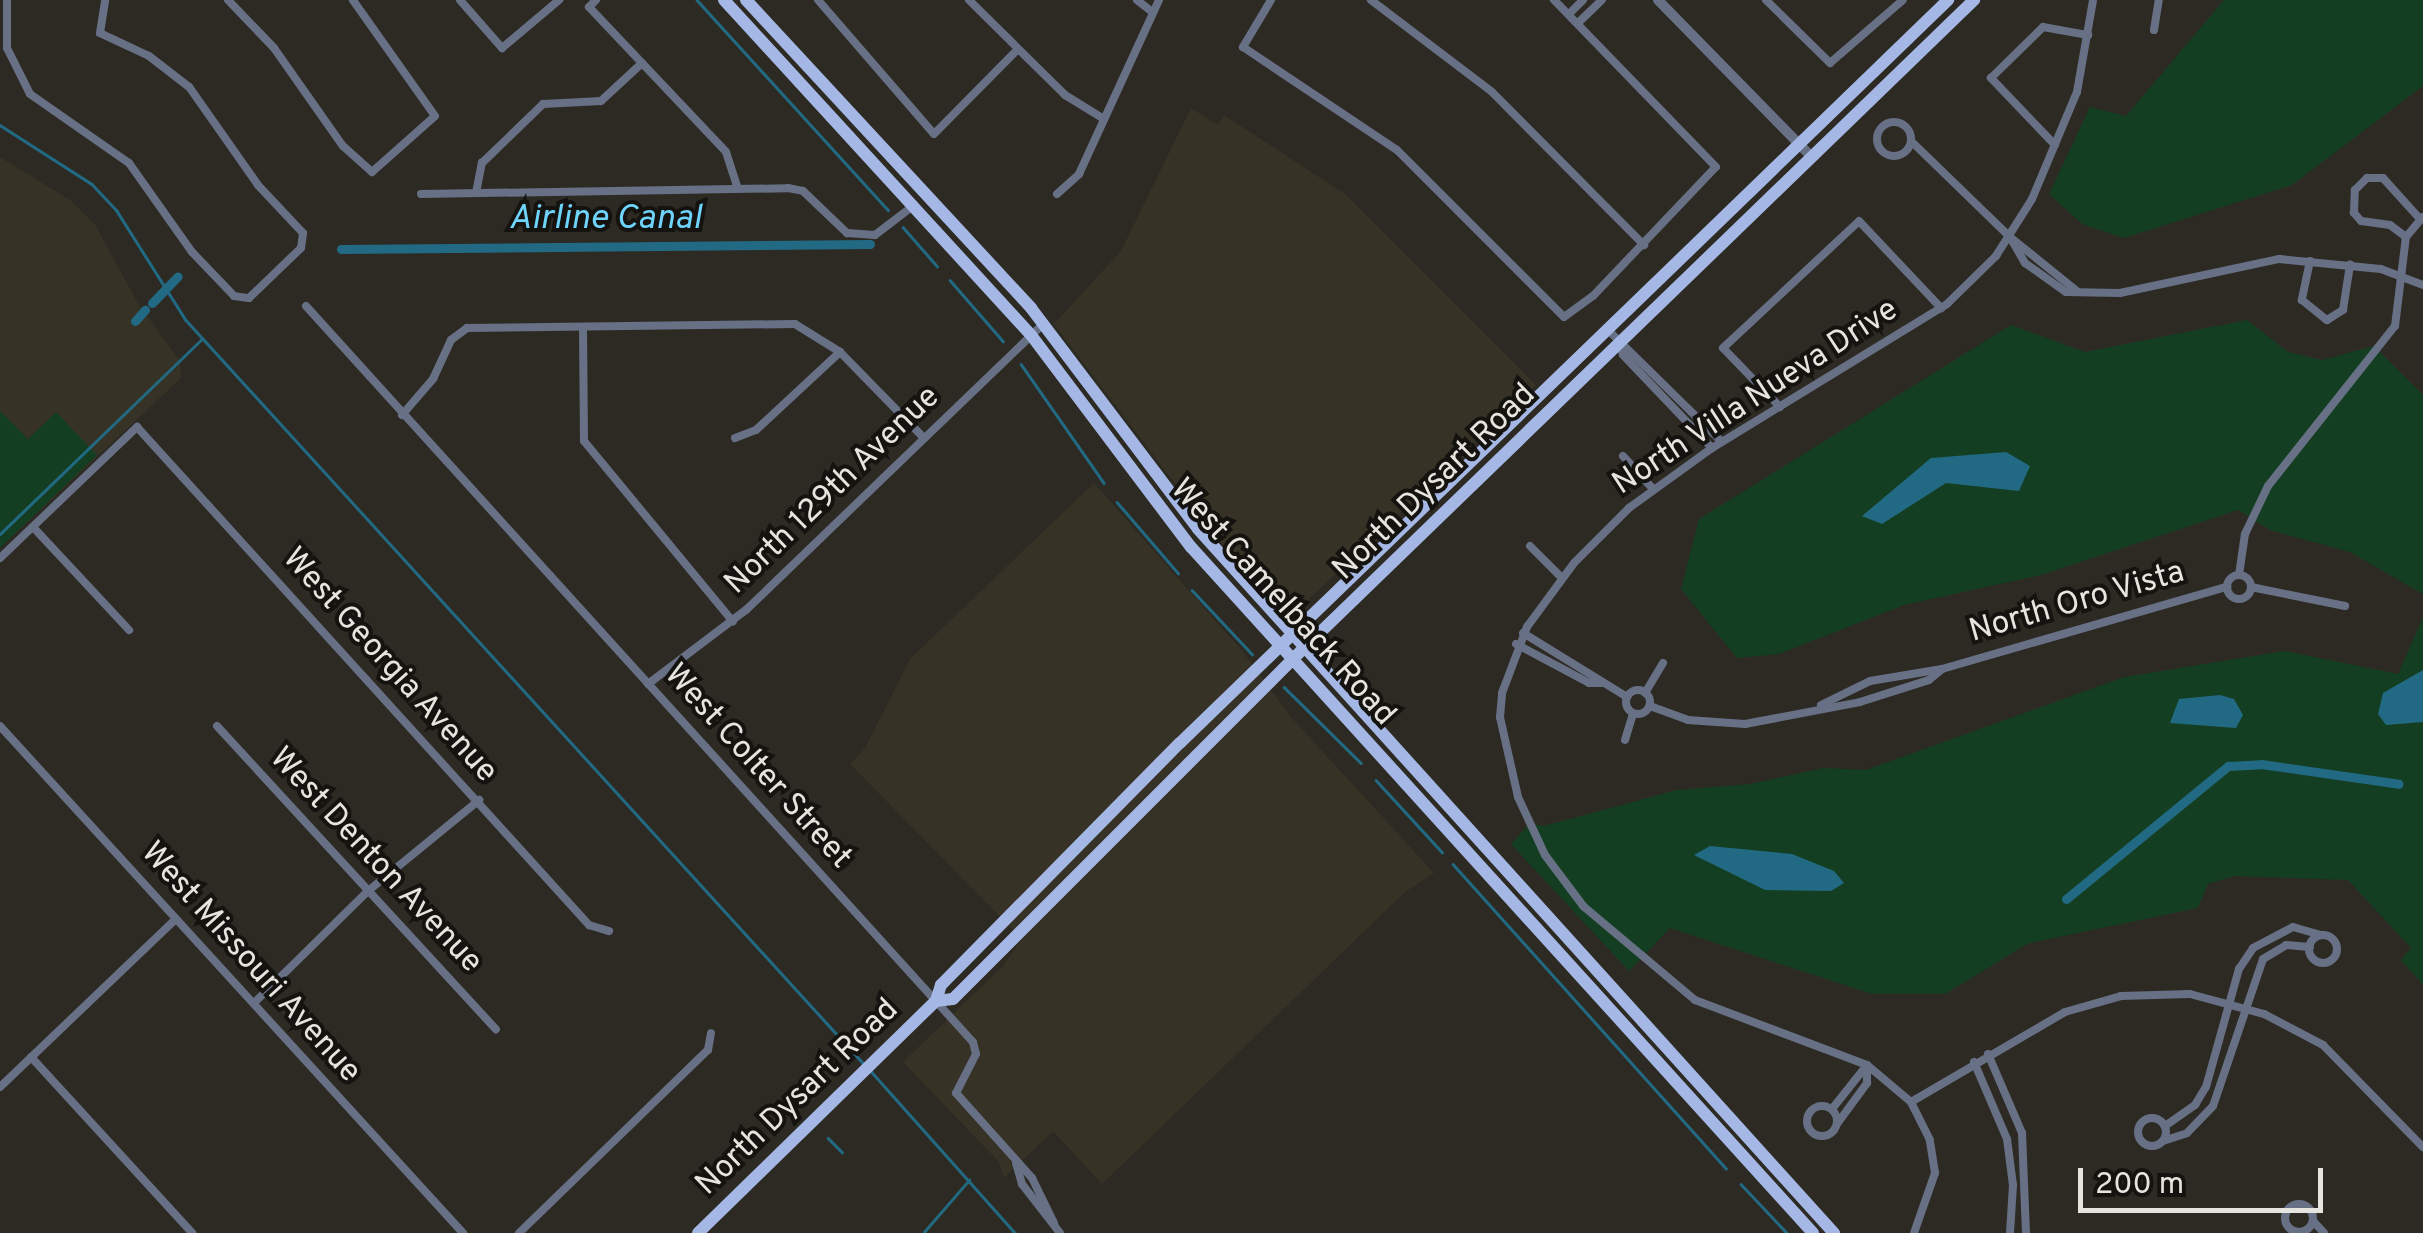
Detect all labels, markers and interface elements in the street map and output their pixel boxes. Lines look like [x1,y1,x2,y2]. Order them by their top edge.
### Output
water label: Airline Canal [508,198,702,240]
street label: North Villa Nueva Drive [1606,291,1906,505]
street label: North Dysart Road [1326,377,1544,589]
street label: North 129th Avenue [717,378,949,604]
street label: West Camelback Road [1161,472,1403,734]
street label: West Georgia Avenue [273,540,505,792]
street label: North Oro Vista [1964,554,2190,652]
street label: West Colter Street [655,657,859,877]
street label: West Denton Avenue [260,740,490,982]
street label: West Missouri Avenue [131,834,369,1092]
street label: North Dysart Road [689,992,907,1204]
scale bar [2083,1148,2328,1210]
text: 200 m [2095,1167,2184,1204]

